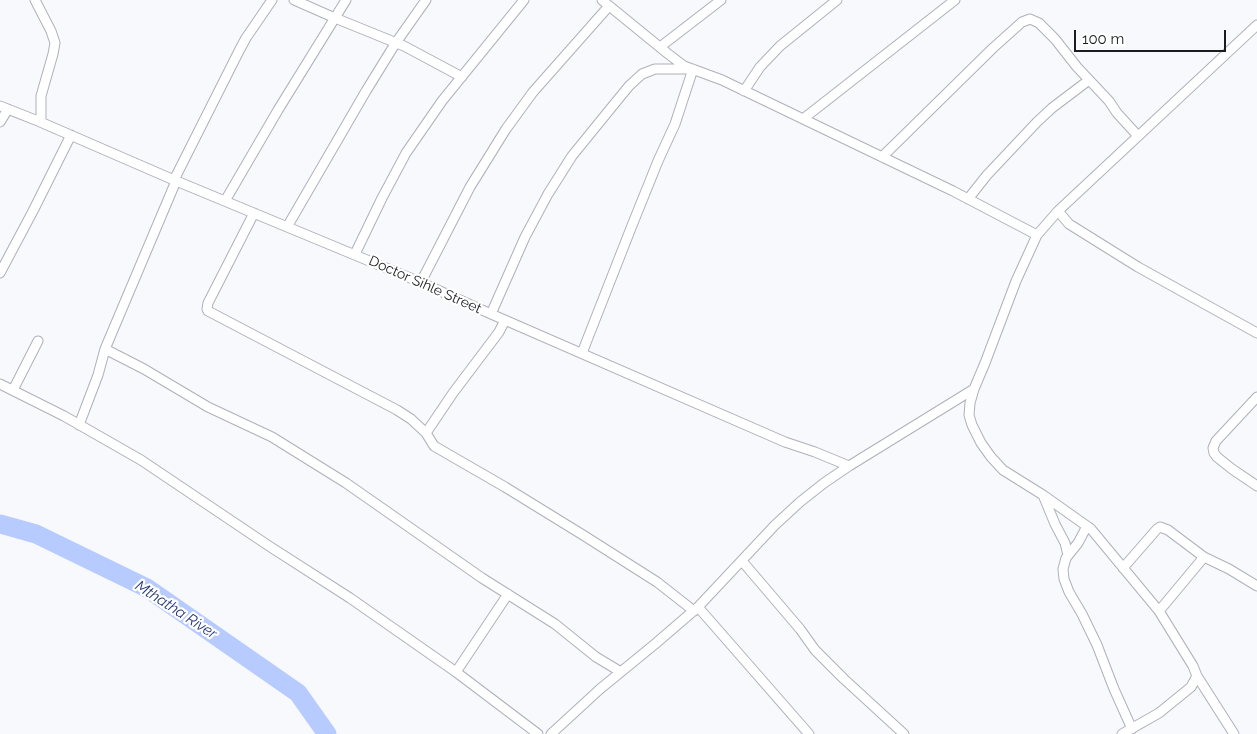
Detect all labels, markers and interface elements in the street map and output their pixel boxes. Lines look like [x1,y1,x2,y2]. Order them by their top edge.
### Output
scale bar [1077,20,1230,52]
text: 100 m [1082,30,1124,48]
street label: Doctor Sihle Street [366,253,484,317]
water label: Mthatha River [132,577,220,643]

